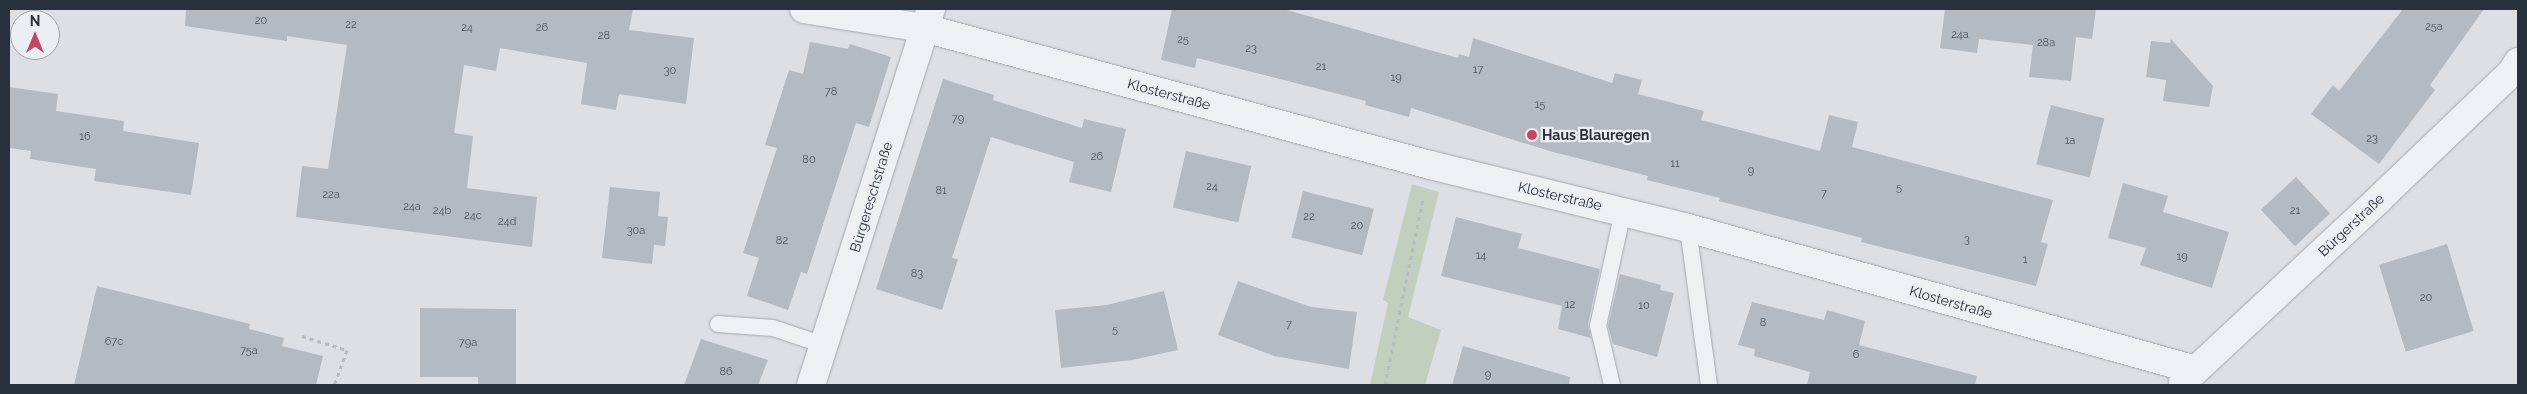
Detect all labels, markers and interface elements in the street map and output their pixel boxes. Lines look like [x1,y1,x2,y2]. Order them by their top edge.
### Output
north arrow [10,10,60,60]
text: N [30,13,40,29]
house number: 20 [255,14,267,28]
house number: 22 [345,18,357,32]
house number: 25a [2425,20,2443,34]
house number: 24 [461,21,473,35]
house number: 26 [536,21,548,35]
house number: 24a [1951,28,1969,42]
house number: 28 [598,29,610,43]
house number: 25 [1177,33,1189,47]
house number: 28a [2037,36,2055,50]
house number: 23 [1245,42,1257,56]
house number: 21 [1316,60,1326,74]
house number: 17 [1473,63,1483,77]
house number: 30 [664,64,676,78]
house number: 19 [1390,71,1402,85]
street label: Klosterstraße [1126,75,1212,113]
house number: 78 [825,85,837,99]
house number: 15 [1535,98,1545,112]
house number: 79 [952,112,964,126]
place label: Haus Blauregen [1542,127,1649,143]
marker: Haus Blauregen [1526,129,1538,141]
house number: 16 [79,130,91,144]
house number: 23 [2366,132,2378,146]
house number: 1a [2065,134,2075,148]
street label: Bürgereschstraße [846,140,896,254]
house number: 26 [1091,150,1103,164]
house number: 80 [802,153,816,167]
house number: 11 [1670,157,1680,171]
house number: 9 [1748,164,1754,178]
street label: Klosterstraße [1516,178,1604,214]
house number: 24 [1206,180,1218,194]
house number: 5 [1896,181,1902,195]
house number: 81 [935,184,947,198]
house number: 7 [1821,187,1827,201]
house number: 22a [322,188,340,202]
street label: Bürgerstraße [2315,190,2387,260]
house number: 24a [403,200,421,214]
house number: 24b [433,204,451,218]
house number: 21 [2290,204,2300,218]
house number: 24c [464,209,482,223]
house number: 22 [1303,210,1315,224]
house number: 24d [498,215,516,229]
house number: 20 [1351,219,1363,233]
house number: 30a [627,224,645,238]
house number: 3 [1964,233,1970,247]
house number: 82 [776,234,788,248]
house number: 14 [1476,249,1486,263]
house number: 19 [2176,250,2188,264]
house number: 1 [2023,253,2027,267]
house number: 83 [911,267,923,281]
street label: Klosterstraße [1908,282,1994,322]
house number: 20 [2420,291,2432,305]
house number: 12 [1565,298,1575,312]
house number: 10 [1638,299,1650,313]
house number: 8 [1760,316,1766,330]
house number: 7 [1286,318,1292,332]
house number: 5 [1112,323,1118,337]
house number: 67c [105,335,123,349]
house number: 79a [459,336,477,350]
house number: 75a [240,344,258,358]
house number: 6 [1853,348,1859,362]
house number: 86 [719,365,733,379]
house number: 9 [1485,368,1491,382]

